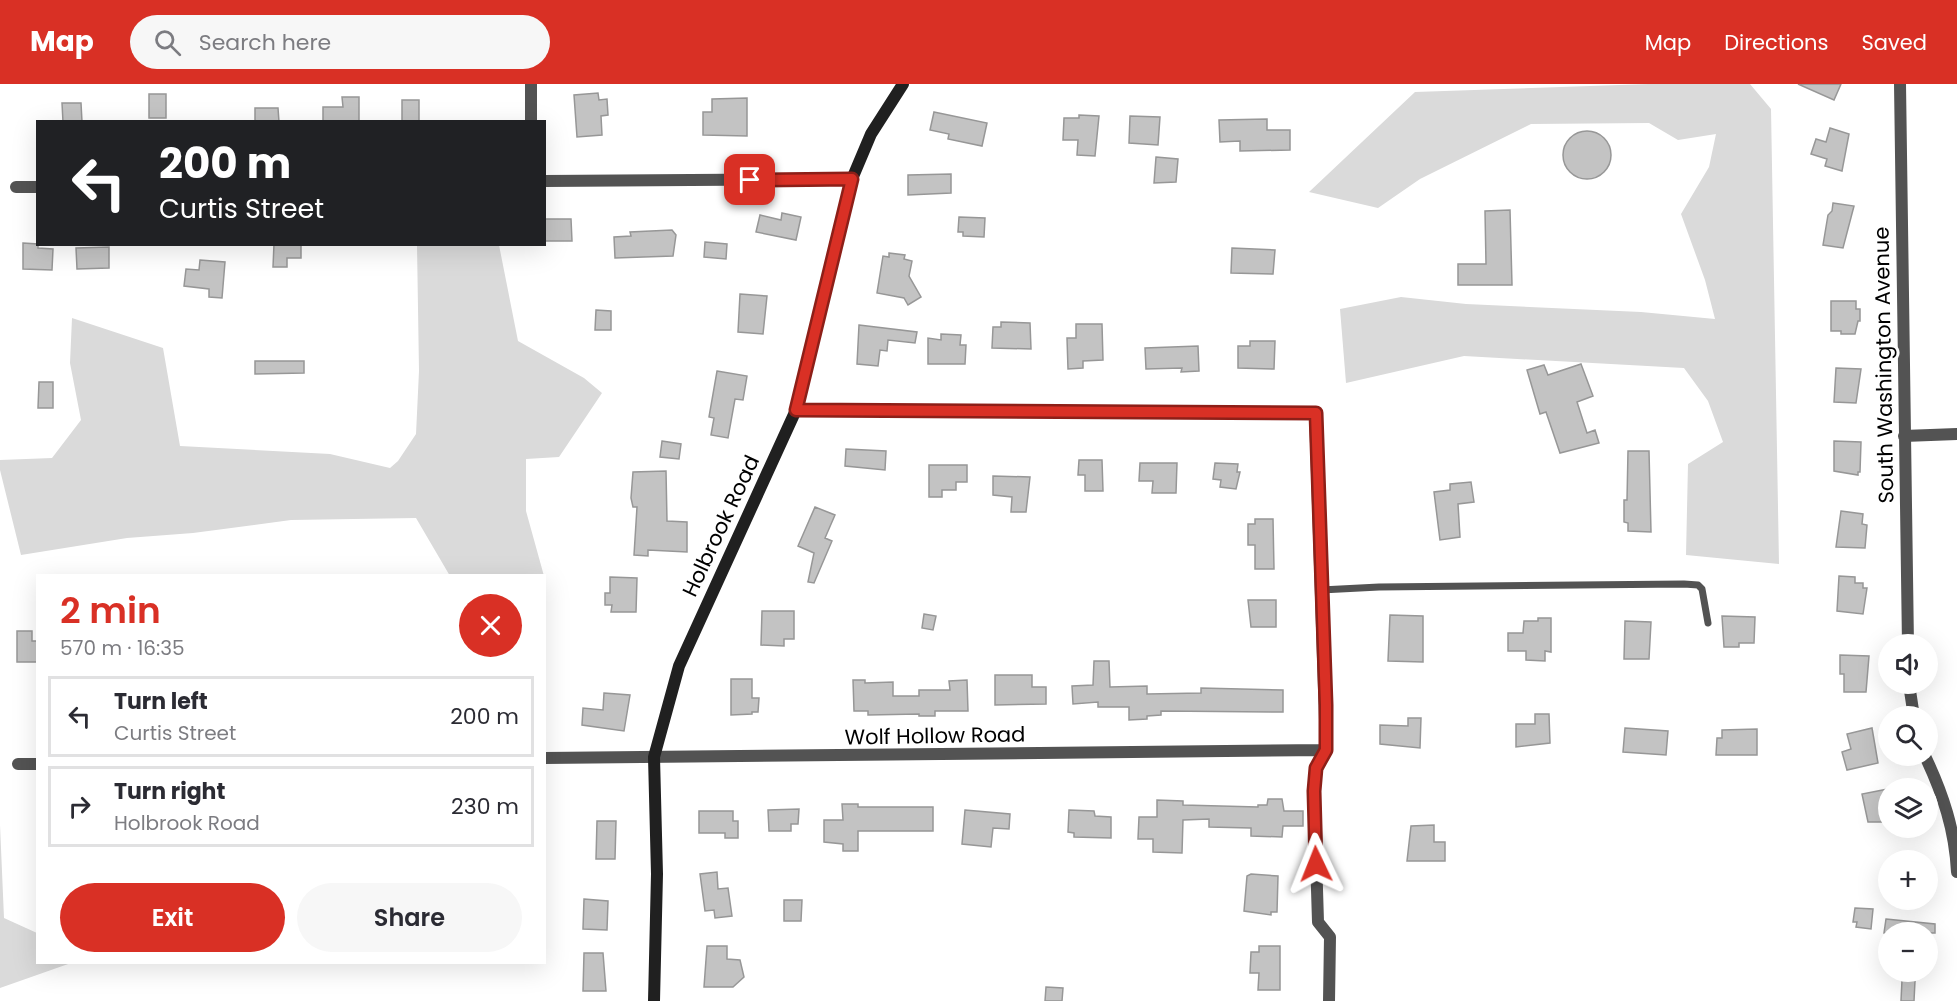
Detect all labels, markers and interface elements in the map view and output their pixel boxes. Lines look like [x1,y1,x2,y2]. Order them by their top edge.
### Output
search box [130,15,550,69]
text: Map [30,22,94,61]
icon: search [151,26,184,59]
text: Search here [199,27,331,58]
text: Map [1645,28,1691,57]
text: Directions [1724,28,1828,57]
text: Saved [1861,28,1927,57]
text: 200 m [159,134,291,193]
icon: left [60,144,138,222]
pin [724,154,775,205]
icon: arrive [733,163,766,196]
text: Curtis Street [159,190,324,227]
street label: South Washington Avenue [1867,226,1900,504]
street label: Holbrook Road [675,450,766,601]
text: 2 min [60,585,161,636]
button: close [459,594,522,657]
text: 570 m · 16:35 [60,634,185,662]
map controls [1878,634,1938,982]
button: sound [1878,634,1938,694]
text: Turn left [114,686,208,717]
icon: left [63,700,96,733]
text: 200 m [450,701,519,732]
button: search [1878,706,1938,766]
text: Curtis Street [114,719,236,747]
street label: Wolf Hollow Road [844,719,1026,752]
text: Turn right [114,776,225,807]
button: layers [1878,778,1938,838]
icon: right [63,790,96,823]
text: 230 m [451,791,519,822]
text: Holbrook Road [114,809,260,837]
position arrow [1284,832,1348,896]
button: + [1878,850,1938,910]
button: Exit [60,883,285,952]
button: Share [297,883,522,952]
button: − [1878,922,1938,982]

